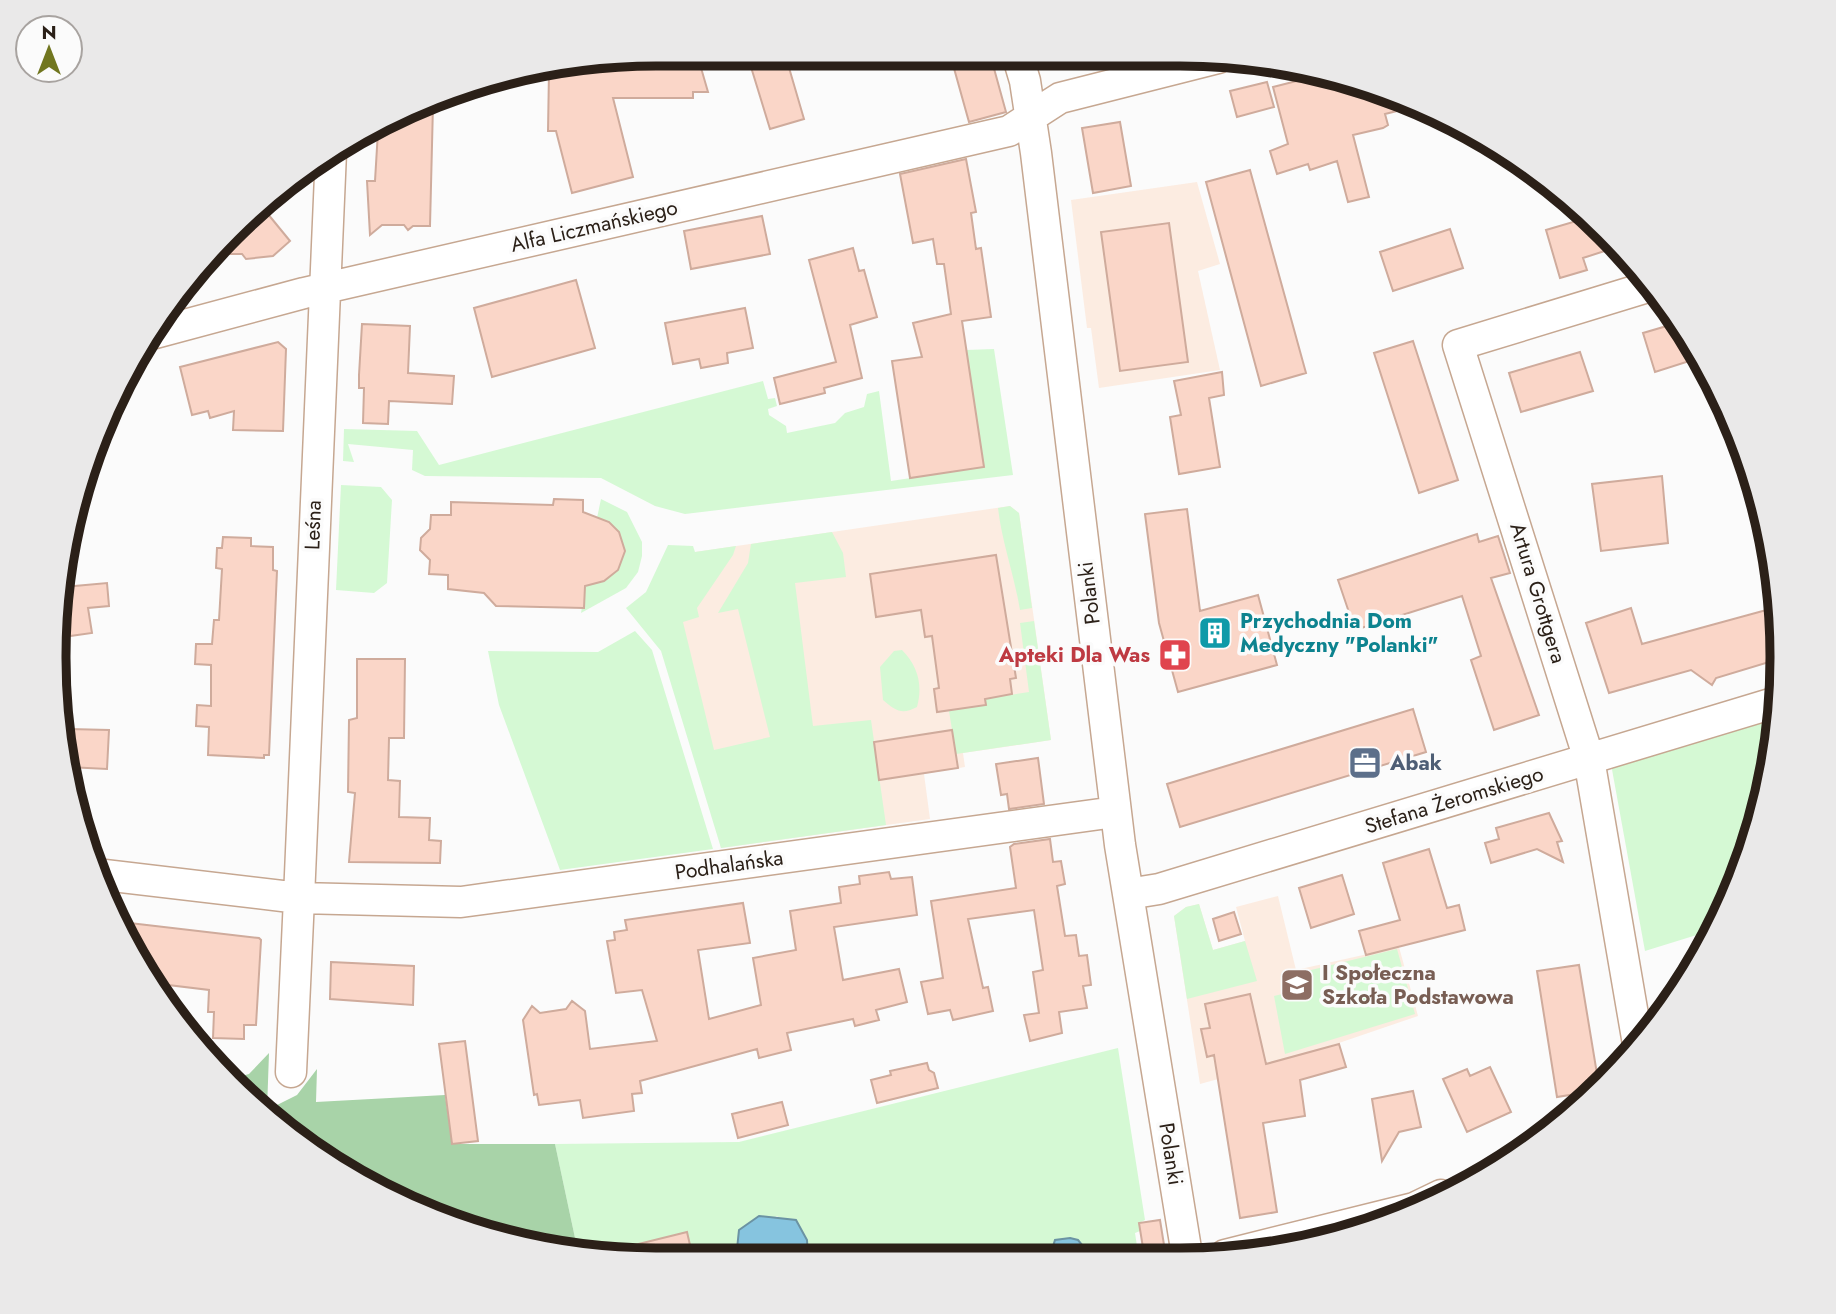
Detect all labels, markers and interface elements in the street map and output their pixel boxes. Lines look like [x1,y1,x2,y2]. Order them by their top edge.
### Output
north arrow [14,14,84,84]
text: N [41,19,57,46]
street label: Alfa Liczmańskiego [507,192,681,260]
street label: Leśna [297,500,329,550]
street label: Artura Grottgera [1502,519,1574,667]
street label: Polanki [1070,560,1108,626]
place label: Przychodnia Dom Medyczny "Polanki" [1240,606,1438,660]
building icon: Przychodnia Dom Medyczny "Polanki" [1196,614,1234,652]
pharmacy icon: Apteki Dla Was [1156,636,1194,674]
place label: Apteki Dla Was [998,640,1150,670]
office icon: Abak [1346,744,1384,782]
place label: Abak [1389,748,1442,778]
street label: Stefana Żeromskiego [1361,759,1547,841]
street label: Podhalańska [673,843,785,887]
place label: I Społeczna Szkoła Podstawowa [1322,958,1514,1012]
school or university icon: I Społeczna Szkoła Podstawowa [1278,966,1316,1004]
street label: Polanki [1151,1121,1191,1187]

